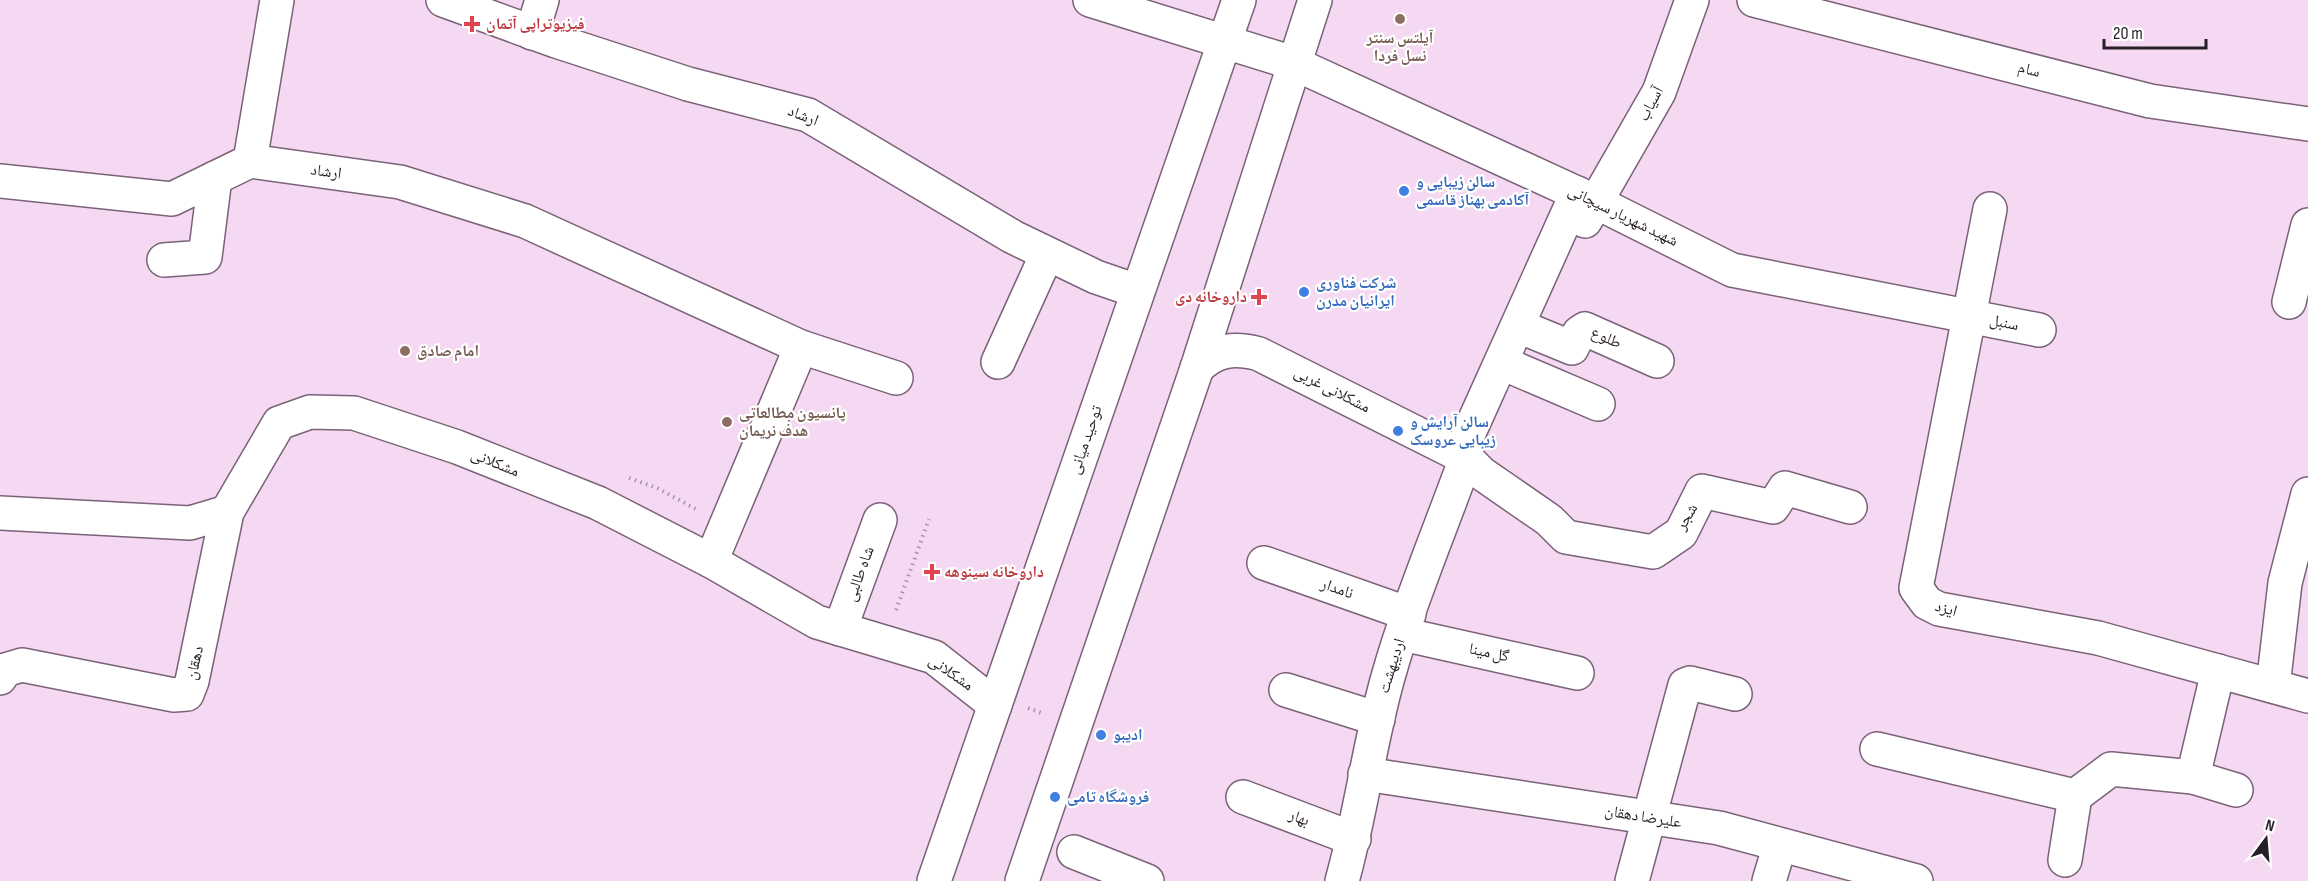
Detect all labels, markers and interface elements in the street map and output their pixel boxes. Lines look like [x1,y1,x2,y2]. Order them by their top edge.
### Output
marker: آیلتس سنتر نسل فردا [1393,12,1407,26]
scale bar [2104,12,2206,50]
marker: فیزیوتراپی آتمان [463,15,481,33]
place label: فیزیوتراپی آتمان [486,15,585,34]
text: 20 m [2113,23,2143,44]
place label: آیلتس سنتر نسل فردا [1366,29,1434,66]
street label: سام [2016,58,2042,82]
street label: آسیاب [1634,83,1668,125]
street label: ارشاد [785,102,821,130]
street label: ارشاد [309,160,343,184]
place label: سالن زیبایی و آکادمی بهناز قاسمی [1416,173,1530,210]
street label: شهید شهریار سیچانی [1565,181,1681,251]
marker: سالن زیبایی و آکادمی بهناز قاسمی [1397,184,1411,198]
place label: شرکت فناوری ایرانیان مدرن [1316,274,1396,311]
marker: شرکت فناوری ایرانیان مدرن [1297,285,1311,299]
place label: داروخانه دی [1175,288,1247,307]
marker: داروخانه دی [1252,290,1266,304]
street label: سنبل [1988,311,2020,335]
street label: طلوع [1588,323,1624,353]
place label: امام صادق [417,342,479,362]
marker: امام صادق [398,344,412,358]
street label: مشکلانی غربی [1291,363,1373,417]
street label: توحید میانی [1065,403,1107,477]
place label: پانسیون مطالعاتی هدف نریمان [739,404,846,441]
place label: سالن آرایش و زیبایی عروسک [1410,413,1496,450]
marker: پانسیون مطالعاتی هدف نریمان [720,415,734,429]
marker: سالن آرایش و زیبایی عروسک [1391,424,1405,438]
street label: مشکلانی [468,445,522,481]
street label: شجر [1671,500,1702,535]
street label: شاه طالبی [841,544,879,604]
place label: داروخانه سینوهه [944,563,1044,582]
marker: داروخانه سینوهه [925,565,939,579]
street label: نامدار [1317,574,1356,603]
street label: ایزد [1933,597,1959,621]
street label: اردیبهشت [1375,636,1409,696]
street label: گل مینا [1467,640,1511,667]
street label: دهقان [182,644,208,682]
street label: مشکلانی [925,651,977,695]
place label: ادیبو [1113,726,1142,745]
marker: ادیبو [1094,728,1108,742]
place label: فروشگاه تامی [1067,788,1150,807]
marker: فروشگاه تامی [1048,790,1062,804]
street label: علیرضا دهقان [1603,802,1683,832]
street label: بهار [1285,805,1312,831]
north arrow [2236,809,2296,869]
text: N [2263,816,2276,836]

